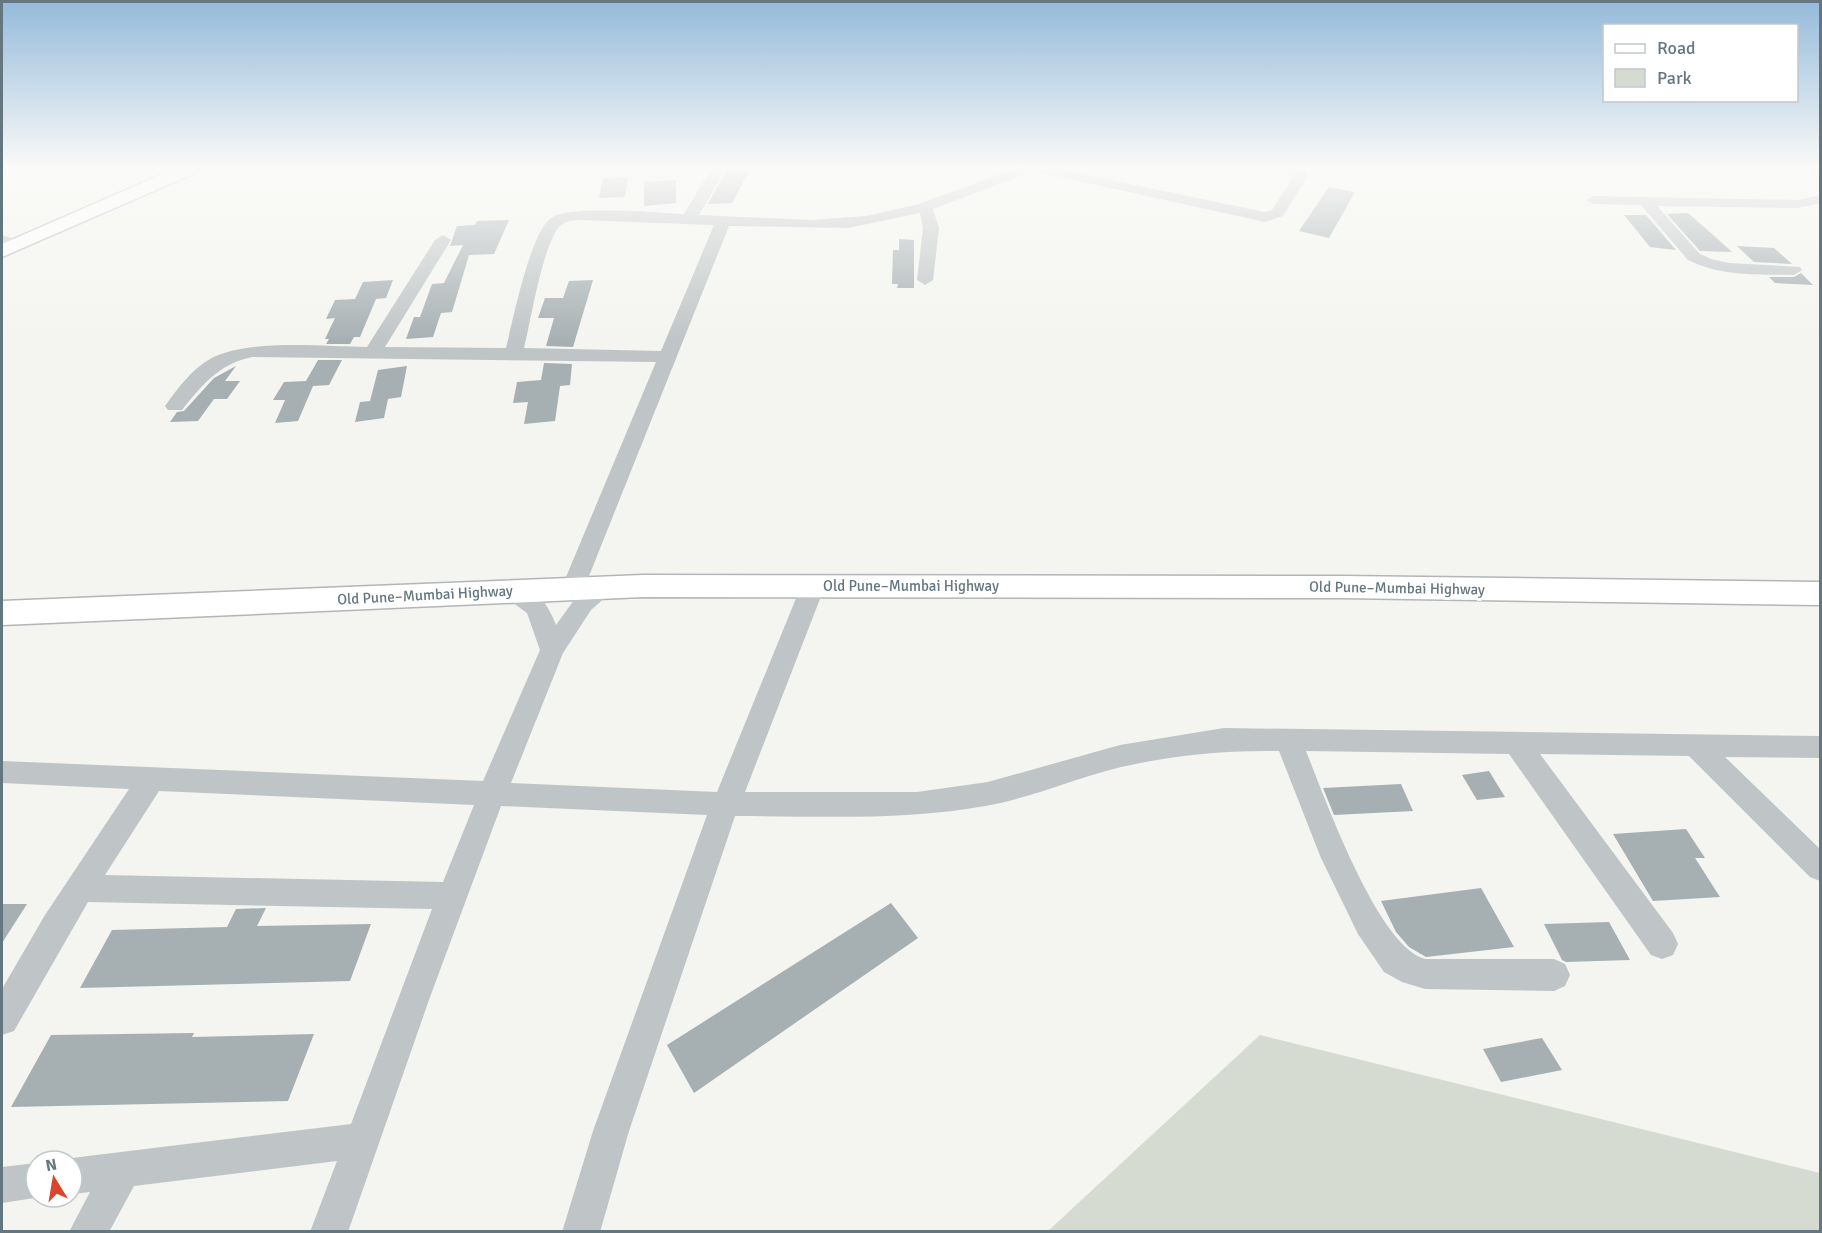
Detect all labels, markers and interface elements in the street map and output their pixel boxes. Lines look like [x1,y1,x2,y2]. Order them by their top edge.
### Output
legend [1603,24,1798,102]
text: Road [1657,37,1696,59]
text: Park [1657,67,1692,89]
street label: Old Pune–Mumbai Highway [823,577,999,595]
street label: Old Pune–Mumbai Highway [1309,577,1485,599]
street label: Old Pune–Mumbai Highway [337,581,513,609]
north arrow [24,1149,84,1209]
text: N [44,1154,59,1176]

